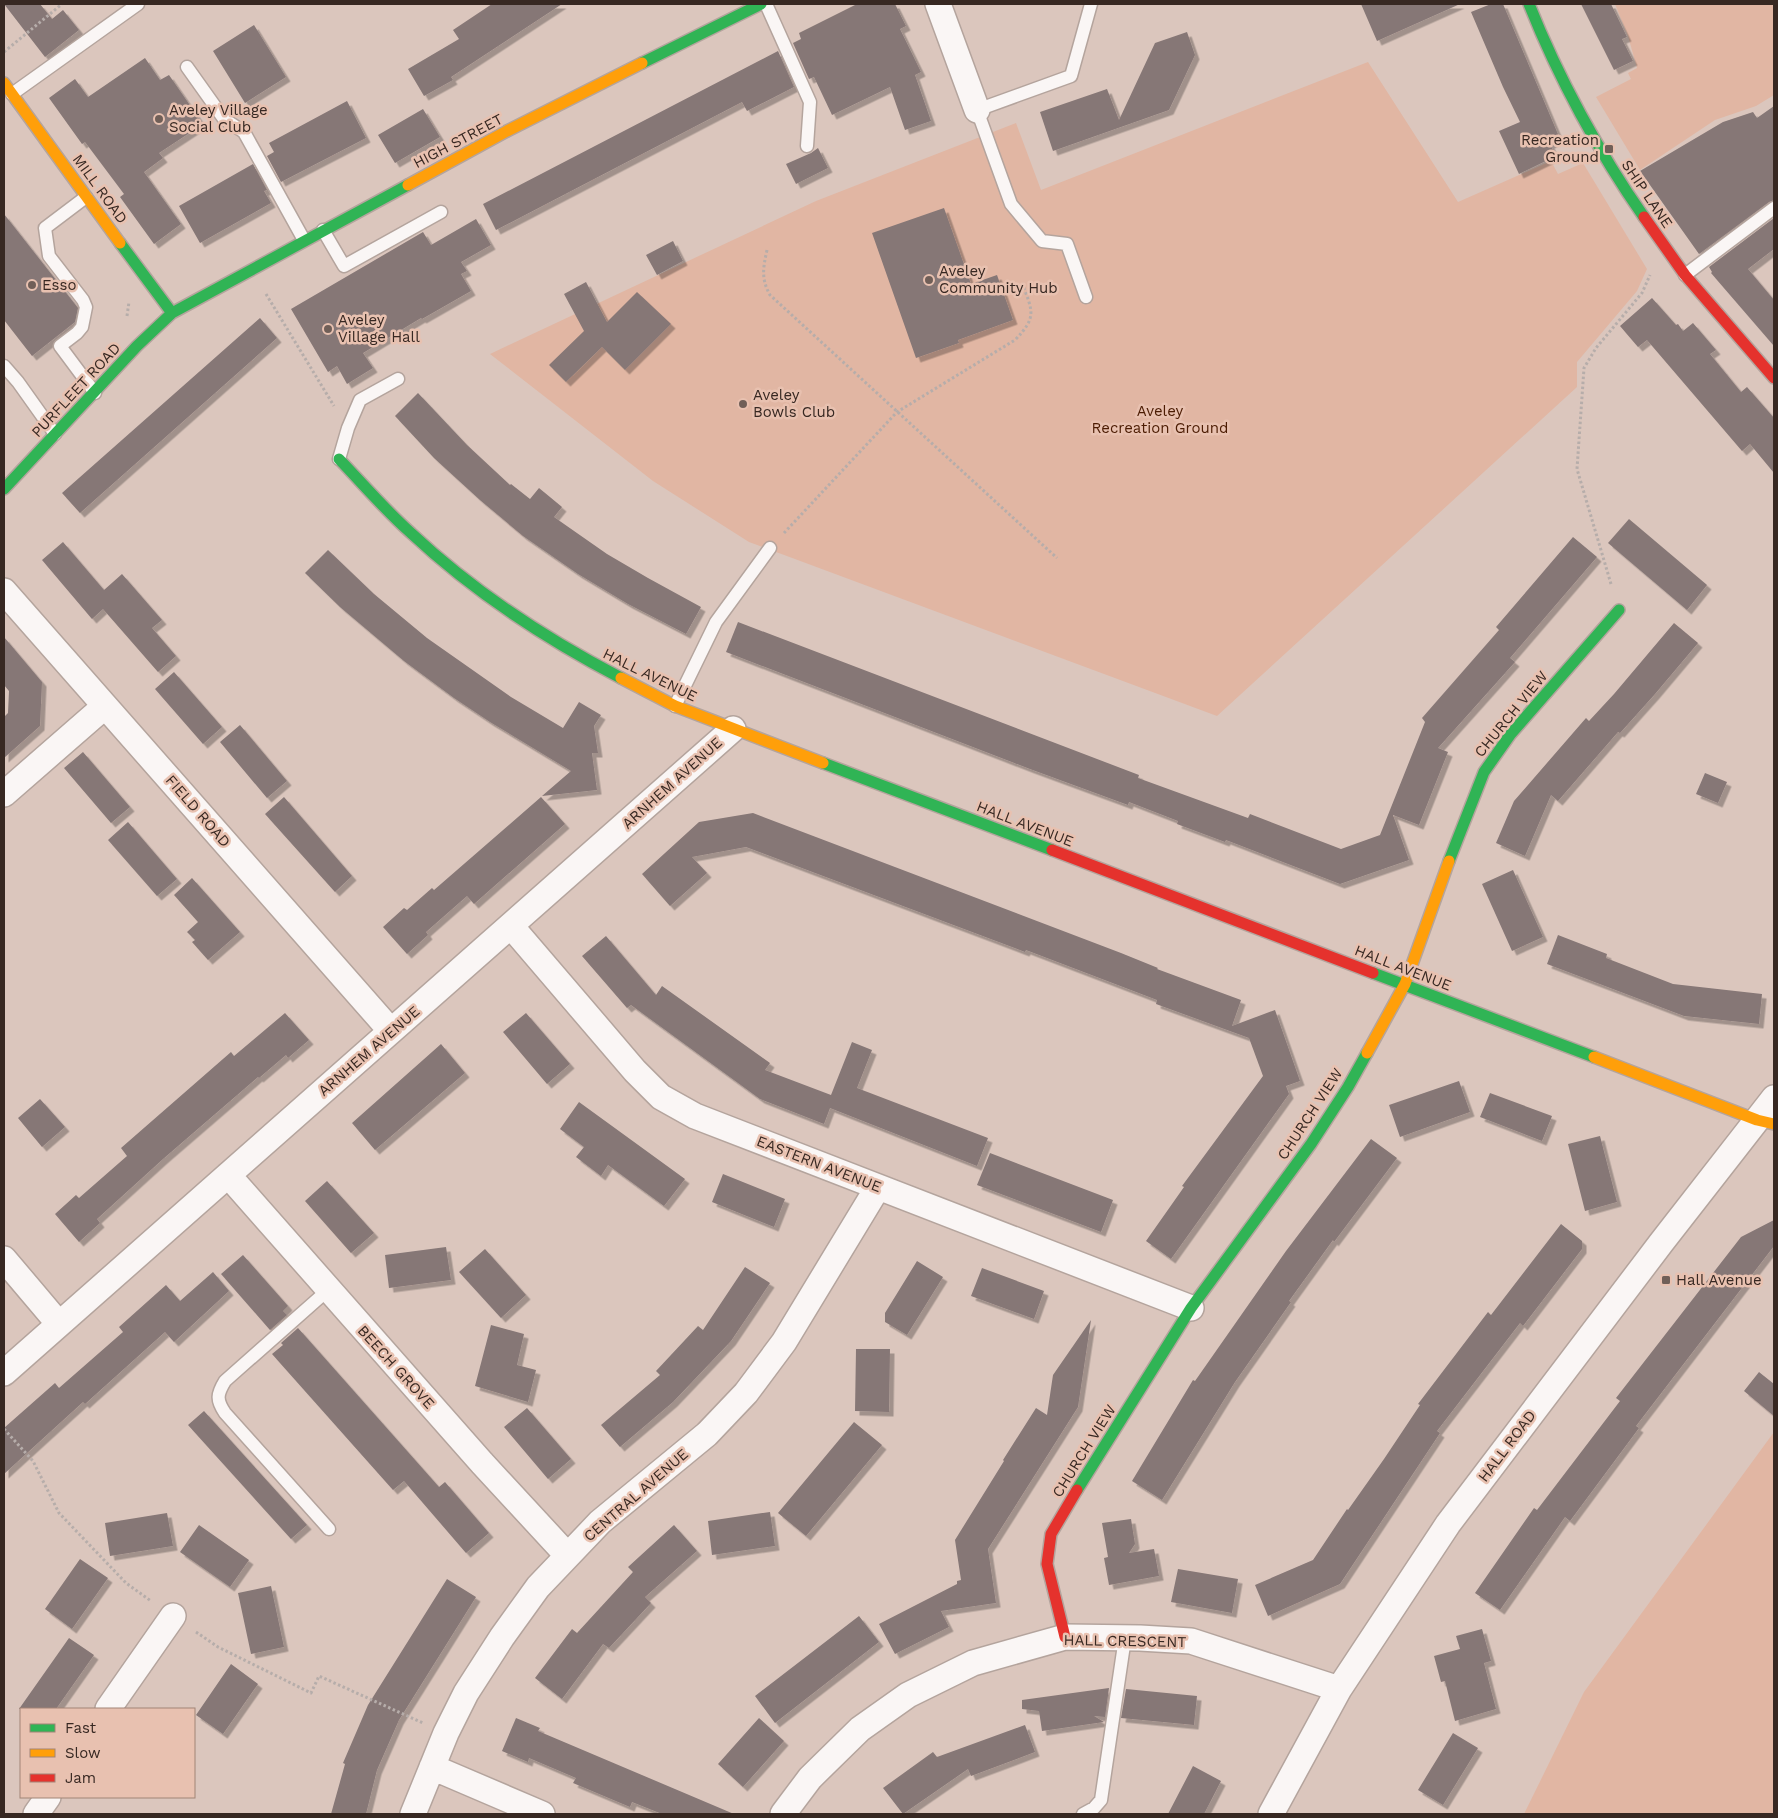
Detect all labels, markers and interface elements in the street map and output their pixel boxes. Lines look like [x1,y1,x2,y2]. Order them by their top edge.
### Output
place label: Aveley Village Social Club [169,101,268,136]
street label: HIGH STREET [410,110,506,172]
marker: Aveley Village Social Club [153,113,165,125]
place label: Recreation Ground [1521,131,1599,166]
marker: Recreation Ground [1603,143,1615,155]
street label: MILL ROAD [69,151,131,227]
street label: SHIP LANE [1618,156,1676,232]
place label: Aveley Community Hub [939,262,1058,297]
marker: Aveley Community Hub [923,274,935,286]
place label: Esso [42,276,76,294]
marker: Esso [26,279,38,291]
place label: Aveley Village Hall [338,311,420,346]
marker: Aveley Village Hall [322,323,334,335]
street label: PURFLEET ROAD [28,339,124,441]
place label: Aveley Bowls Club [753,386,835,421]
marker: Aveley Bowls Club [737,398,749,410]
park label: Aveley Recreation Ground [1092,402,1228,437]
street label: HALL AVENUE [600,644,700,706]
street label: CHURCH VIEW [1471,667,1551,761]
street label: ARNHEM AVENUE [618,733,726,833]
street label: FIELD ROAD [162,771,234,851]
street label: HALL AVENUE [974,797,1076,851]
street label: HALL AVENUE [1352,941,1454,995]
street label: ARNHEM AVENUE [315,1002,423,1100]
street label: CHURCH VIEW [1274,1065,1346,1163]
street label: EASTERN AVENUE [754,1132,884,1196]
place label: Hall Avenue [1676,1271,1762,1289]
marker: Hall Avenue [1660,1274,1672,1286]
street label: BEECH GROVE [354,1322,438,1412]
street label: CHURCH VIEW [1048,1401,1120,1501]
street label: HALL ROAD [1474,1407,1540,1485]
street label: CENTRAL AVENUE [580,1445,692,1545]
street label: HALL CRESCENT [1063,1631,1187,1651]
legend [20,1708,195,1798]
text: Fast [65,1719,97,1737]
text: Slow [65,1744,101,1762]
text: Jam [65,1769,96,1787]

